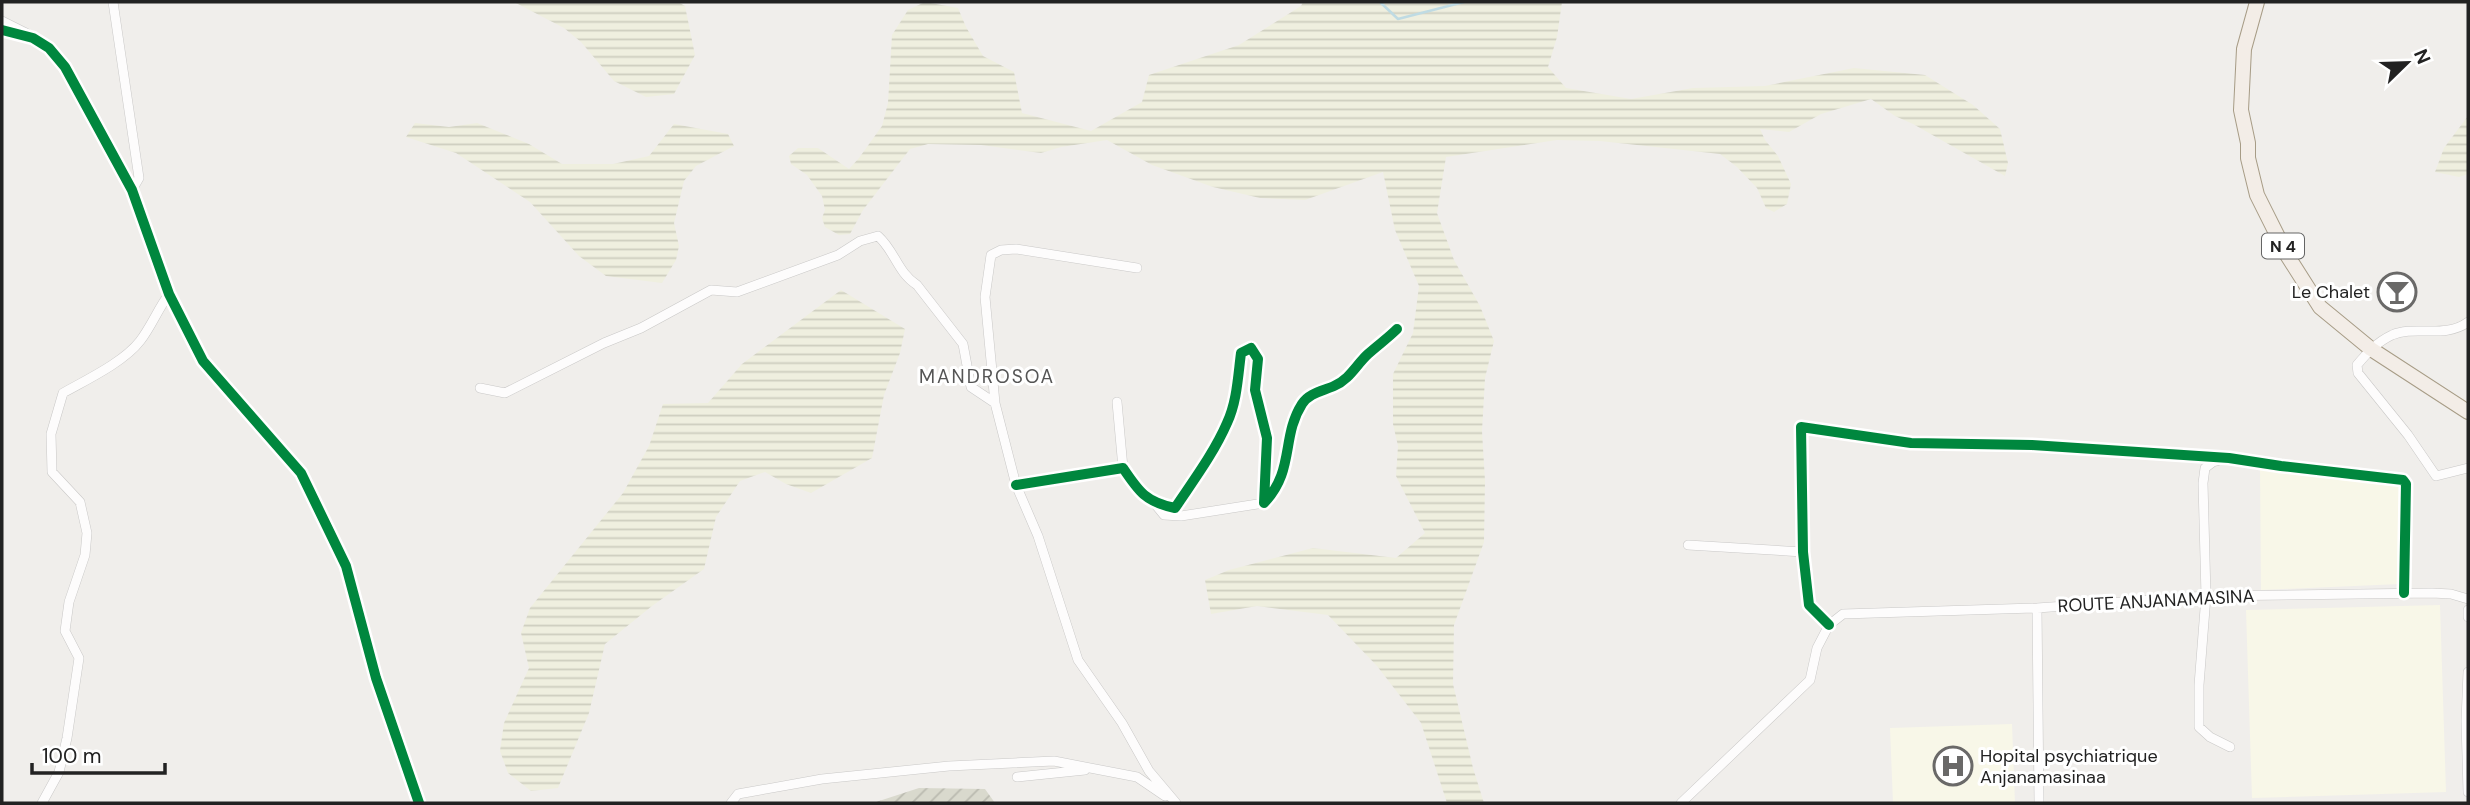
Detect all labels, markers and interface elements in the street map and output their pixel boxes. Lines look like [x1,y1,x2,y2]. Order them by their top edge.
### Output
north arrow [2372,28,2442,98]
text: N [2408,45,2436,68]
road number: N 4 [2262,234,2304,258]
bar icon: Le Chalet [2376,271,2418,313]
place label: Le Chalet [2292,280,2370,304]
district label: MANDROSOA [919,364,1055,389]
street label: ROUTE ANJANAMASINA [2057,584,2255,618]
scale bar [32,732,164,776]
text: 100 m [42,742,102,770]
place label: Hopital psychiatrique Anjanamasinaa [1980,744,2158,789]
hospital icon: Hopital psychiatrique Anjanamasinaa [1932,745,1974,787]

